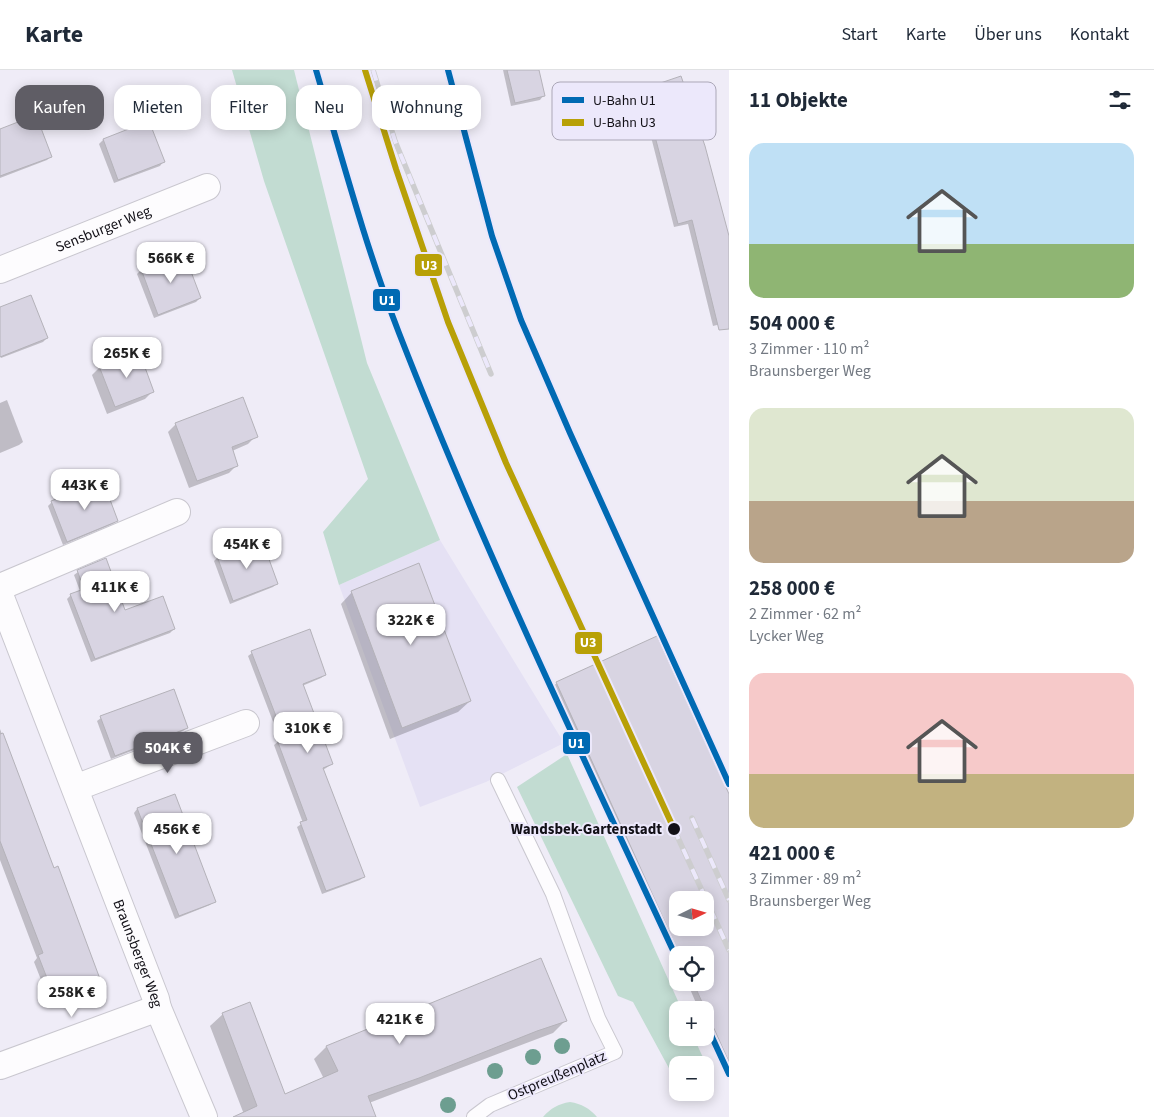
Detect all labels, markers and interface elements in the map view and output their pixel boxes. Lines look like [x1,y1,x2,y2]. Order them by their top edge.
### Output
text: Karte [25,17,83,52]
text: Start [841,22,878,47]
text: Karte [906,22,946,47]
text: Über uns [974,22,1042,47]
text: Kontakt [1070,22,1129,47]
legend [552,82,716,140]
chip: Kaufen [15,85,104,130]
chip: Mieten [114,85,201,130]
chip: Filter [211,85,286,130]
chip: Neu [296,85,362,130]
chip: Wohnung [372,85,481,130]
text: 11 Objekte [749,85,848,115]
icon: filters [1106,86,1134,114]
text: U-Bahn U1 [593,91,656,111]
text: U-Bahn U3 [593,113,656,133]
icon: home [897,176,987,266]
street label: Sensburger Weg [52,200,154,257]
pin: 566K € [130,242,212,284]
text: 566K € [148,247,194,269]
line badge: U3 [414,253,443,277]
text: U3 [421,256,437,276]
line badge: U1 [372,288,401,312]
text: U1 [379,291,395,311]
text: 504 000 € [749,308,835,338]
pin: 265K € [86,336,168,379]
text: 3 Zimmer · 110 m² [749,338,869,360]
text: 265K € [104,342,150,364]
text: Braunsberger Weg [749,360,871,382]
icon: home [897,441,987,531]
pin: 443K € [44,468,126,511]
text: 443K € [62,474,108,496]
pin: 454K € [206,528,288,570]
text: 454K € [224,533,270,555]
pin: 411K € [74,570,156,613]
text: 258 000 € [749,573,835,603]
text: 411K € [92,576,138,598]
text: 2 Zimmer · 62 m² [749,603,861,625]
pin: 322K € [370,604,452,646]
text: 322K € [388,609,434,631]
text: Lycker Weg [749,625,824,647]
line badge: U3 [574,631,603,655]
text: U3 [580,633,596,653]
icon: home [897,706,987,796]
pin: 310K € [267,712,349,754]
text: 310K € [285,717,331,739]
line badge: U1 [562,731,591,755]
pin: 504K € [127,732,209,774]
text: U1 [568,734,584,754]
text: 504K € [145,737,191,759]
pin: 456K € [136,812,218,855]
text: 456K € [154,818,200,840]
place label: Wandsbek-Gartenstadt [511,819,662,840]
marker: Wandsbek-Gartenstadt [666,821,682,837]
text: 421 000 € [749,838,835,868]
text: 3 Zimmer · 89 m² [749,868,861,890]
text: Braunsberger Weg [749,890,871,912]
north arrow [669,891,714,936]
map controls [669,891,714,1101]
street label: Braunsberger Weg [108,896,168,1010]
button: locate [669,946,714,991]
pin: 258K € [31,976,113,1018]
text: 258K € [49,981,95,1003]
button: + [669,1001,714,1046]
pin: 421K € [359,1002,441,1045]
text: 421K € [377,1008,423,1030]
street label: Ostpreußenplatz [504,1046,610,1106]
button: − [669,1056,714,1101]

